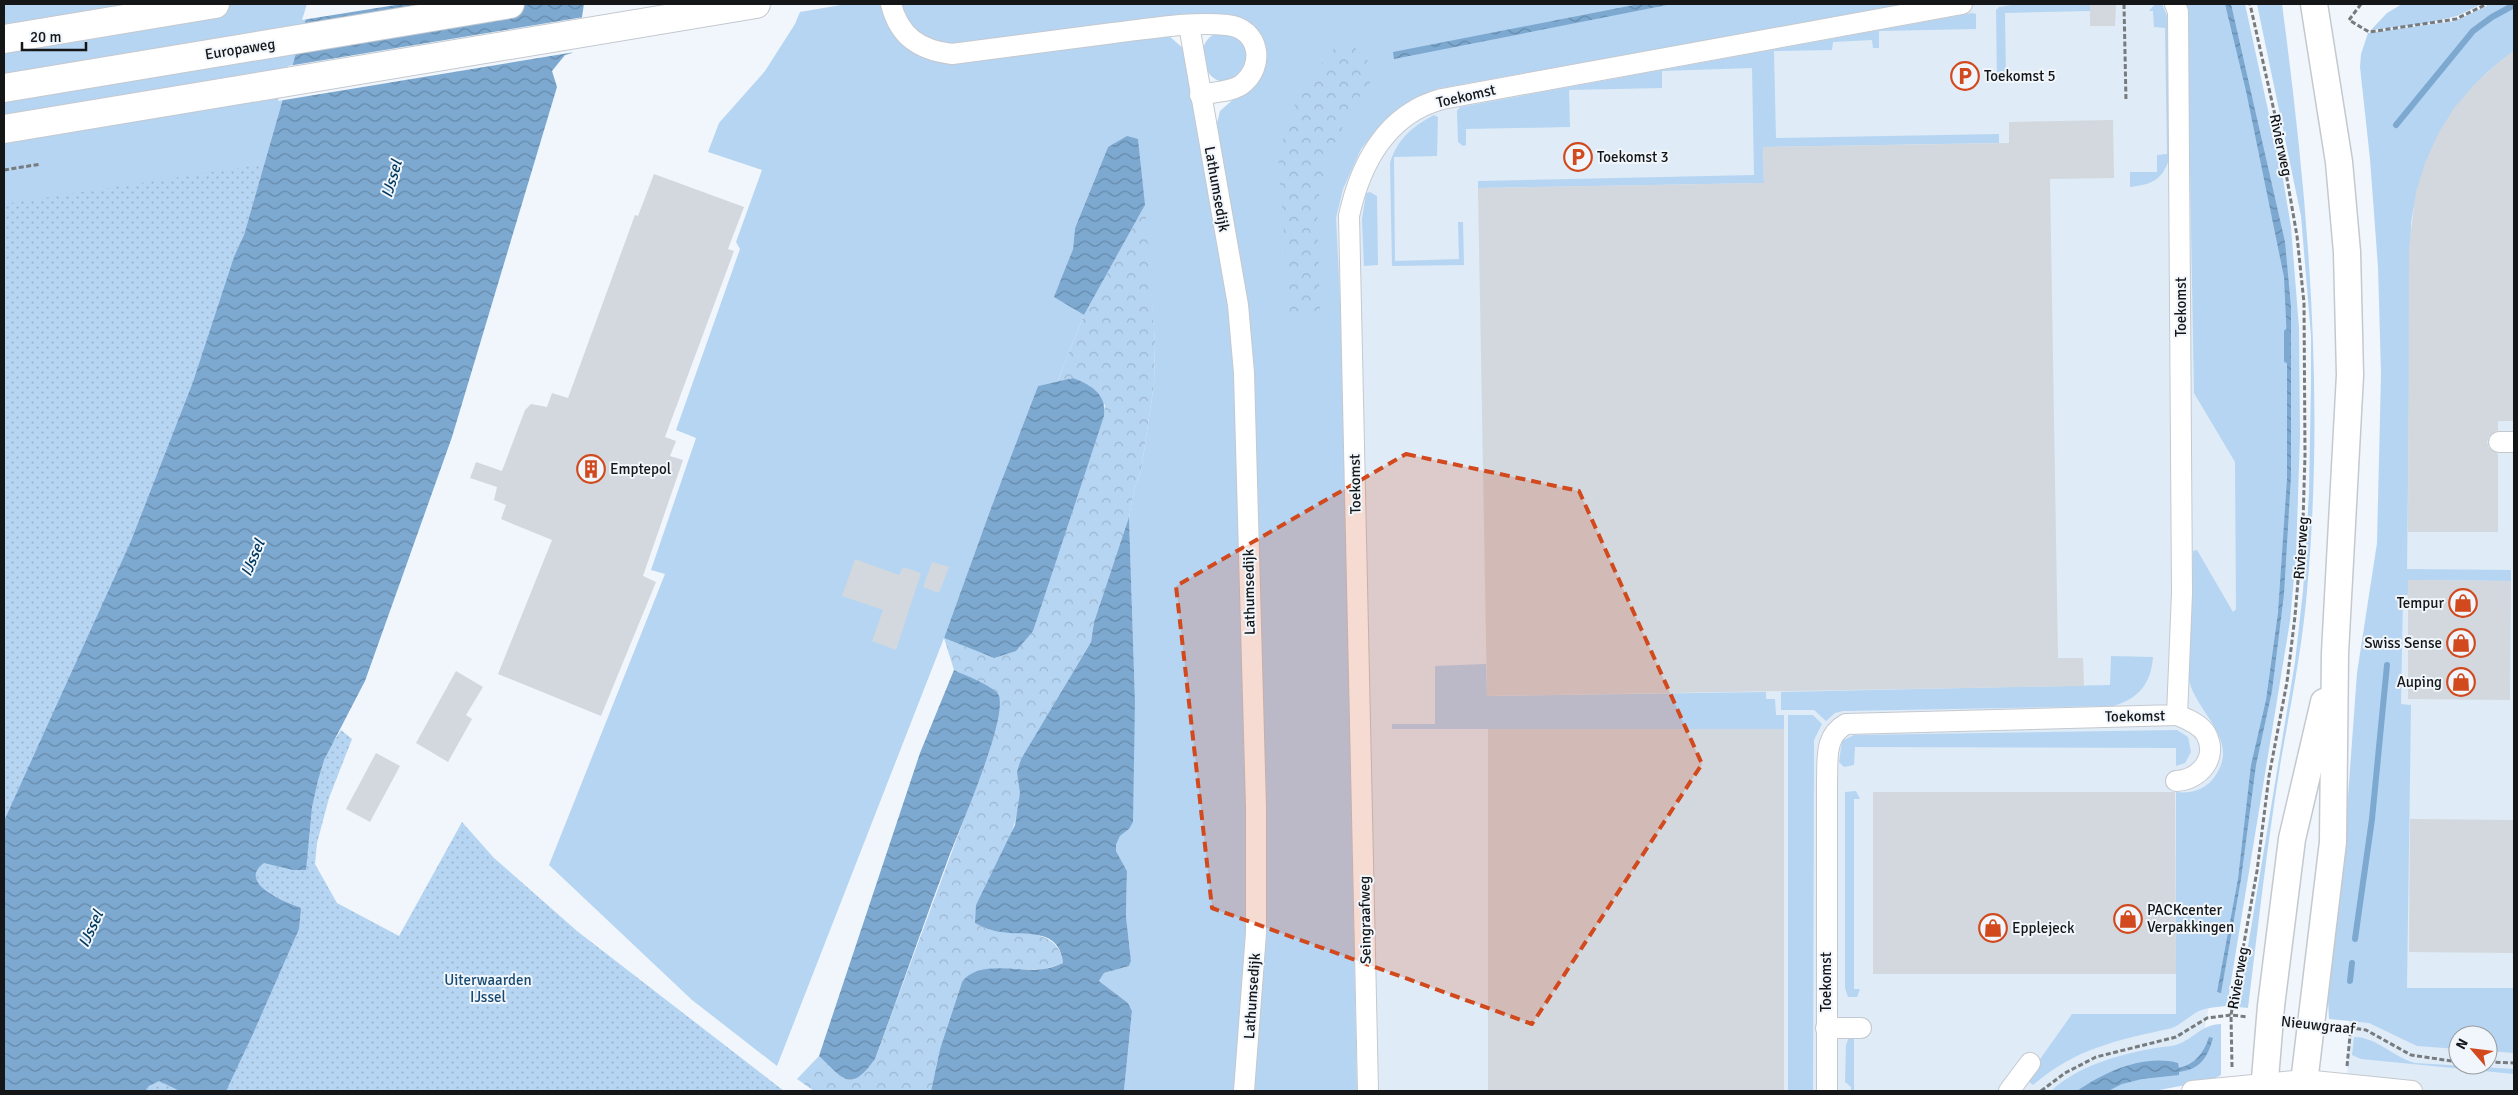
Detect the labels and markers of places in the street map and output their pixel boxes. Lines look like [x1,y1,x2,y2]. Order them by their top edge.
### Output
parking icon: Toekomst 5 [1950,61,1980,91]
place label: Toekomst 5 [1984,67,2056,85]
parking icon: Toekomst 3 [1563,142,1593,172]
place label: Toekomst 3 [1597,148,1669,166]
building icon: Emptepol [576,454,606,484]
place label: Emptepol [610,460,671,478]
shop icon: Tempur [2448,588,2478,618]
place label: Tempur [2397,594,2444,612]
shop icon: Swiss Sense [2446,628,2476,658]
place label: Swiss Sense [2364,634,2442,652]
shop icon: Auping [2446,667,2476,697]
place label: Auping [2397,673,2442,691]
place label: PACKcenter Verpakkingen [2147,901,2234,936]
shop icon: PACKcenter Verpakkingen [2113,904,2143,934]
shop icon: Epplejeck [1978,913,2008,943]
place label: Epplejeck [2012,919,2075,937]

